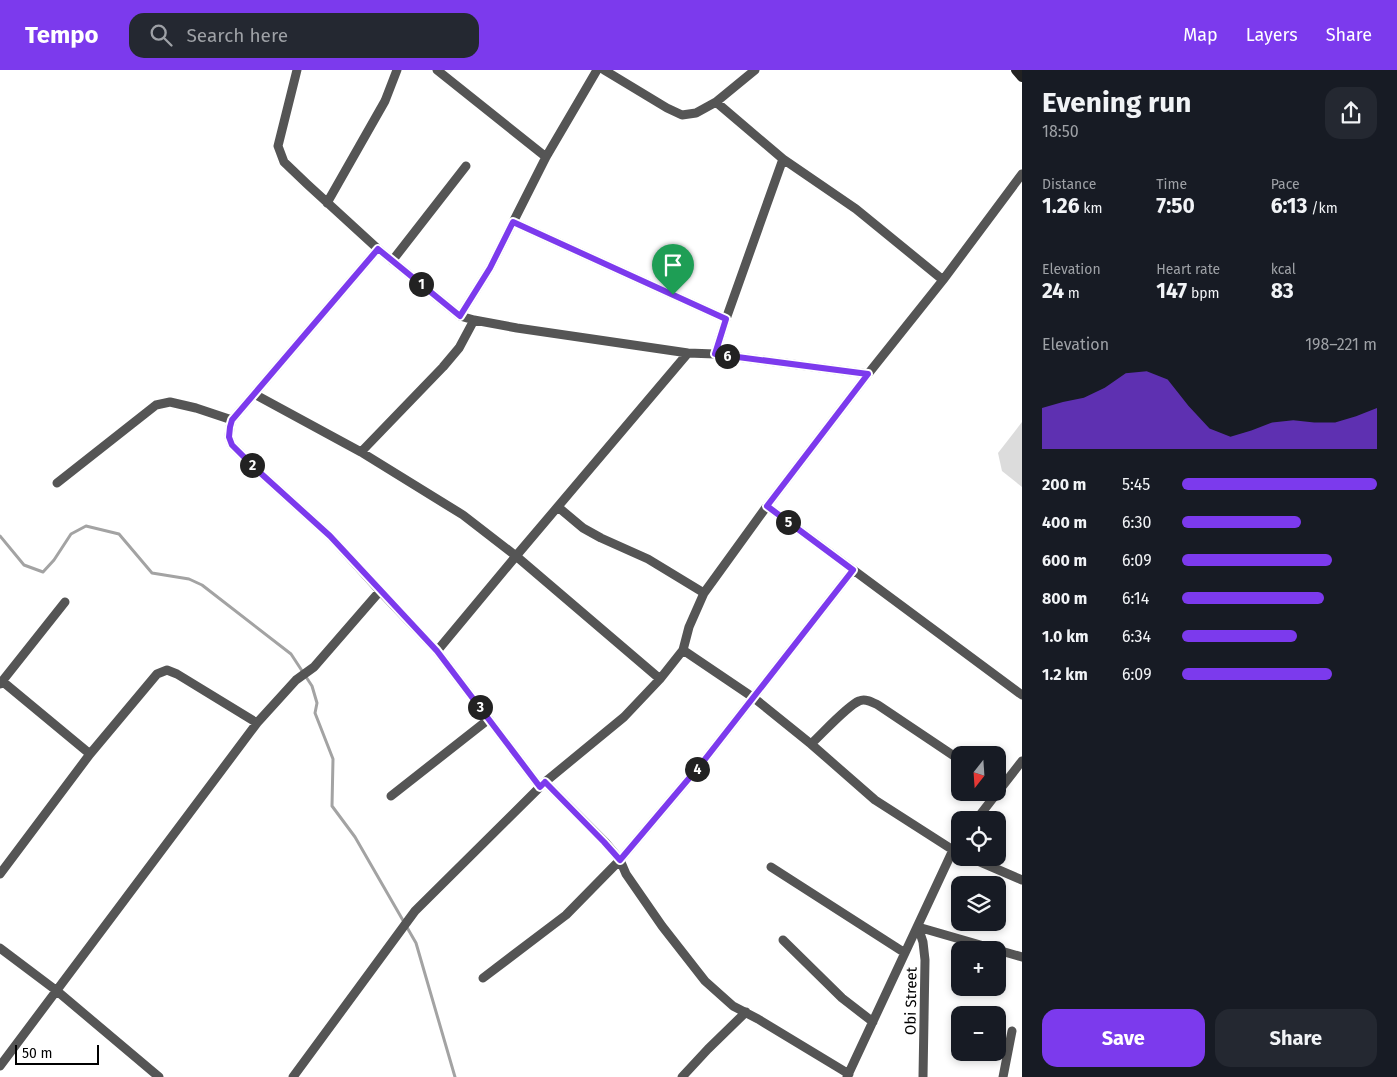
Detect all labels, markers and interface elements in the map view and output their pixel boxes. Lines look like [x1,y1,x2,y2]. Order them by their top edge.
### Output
search box [129,13,479,58]
text: Tempo [25,21,99,49]
icon: search [147,21,175,49]
text: Search here [187,24,288,47]
text: Map [1183,24,1218,46]
text: Layers [1246,24,1298,46]
text: Share [1326,24,1372,46]
text: Evening run [1042,86,1191,119]
button: share [1325,87,1377,139]
text: 18:50 [1042,122,1079,141]
text: Distance [1042,176,1096,193]
text: Time [1156,176,1187,193]
text: Pace [1271,176,1300,193]
text: 1.26 [1042,193,1080,219]
text: 7:50 [1156,193,1195,219]
text: 6:13 [1271,193,1308,219]
text: km [1080,200,1102,217]
text: /km [1308,200,1338,217]
pin [652,244,694,295]
icon: arrive [659,251,687,279]
text: Elevation [1042,261,1101,278]
text: Heart rate [1156,261,1220,278]
text: kcal [1271,261,1296,278]
pin: 1 [408,272,434,296]
text: 1 [418,276,425,293]
text: 24 [1042,278,1064,304]
text: 147 [1156,278,1187,304]
text: 83 [1271,278,1294,304]
text: m [1064,285,1080,302]
text: bpm [1187,285,1220,302]
text: Elevation [1042,335,1109,354]
text: 198–221 m [1305,335,1377,354]
pin: 6 [714,344,740,368]
text: 6 [724,348,731,365]
pin: 2 [240,452,264,478]
text: 2 [249,457,256,474]
text: 200 m [1042,475,1086,494]
text: 5:45 [1122,475,1150,494]
pin: 5 [776,510,800,534]
text: 400 m [1042,513,1087,532]
text: 6:30 [1122,513,1151,532]
text: 5 [785,514,792,531]
text: 600 m [1042,551,1087,570]
text: 6:09 [1122,551,1152,570]
text: 800 m [1042,589,1087,608]
text: 6:14 [1122,589,1149,608]
text: 1.0 km [1042,627,1089,646]
text: 6:34 [1122,627,1151,646]
text: 1.2 km [1042,665,1088,684]
text: 6:09 [1122,665,1152,684]
pin: 3 [468,694,492,720]
text: 3 [477,699,484,716]
north arrow [951,746,1006,801]
map controls [951,746,1006,1061]
pin: 4 [684,756,710,782]
text: 4 [694,761,701,778]
button: locate [951,811,1006,866]
button: layers [951,876,1006,931]
button: + [951,941,1006,996]
street label: Obi Street [901,966,921,1035]
button: − [951,1006,1006,1061]
button: Save [1042,1009,1205,1067]
button: Share [1215,1009,1377,1067]
scale bar [15,1042,99,1065]
text: 50 m [22,1045,53,1062]

